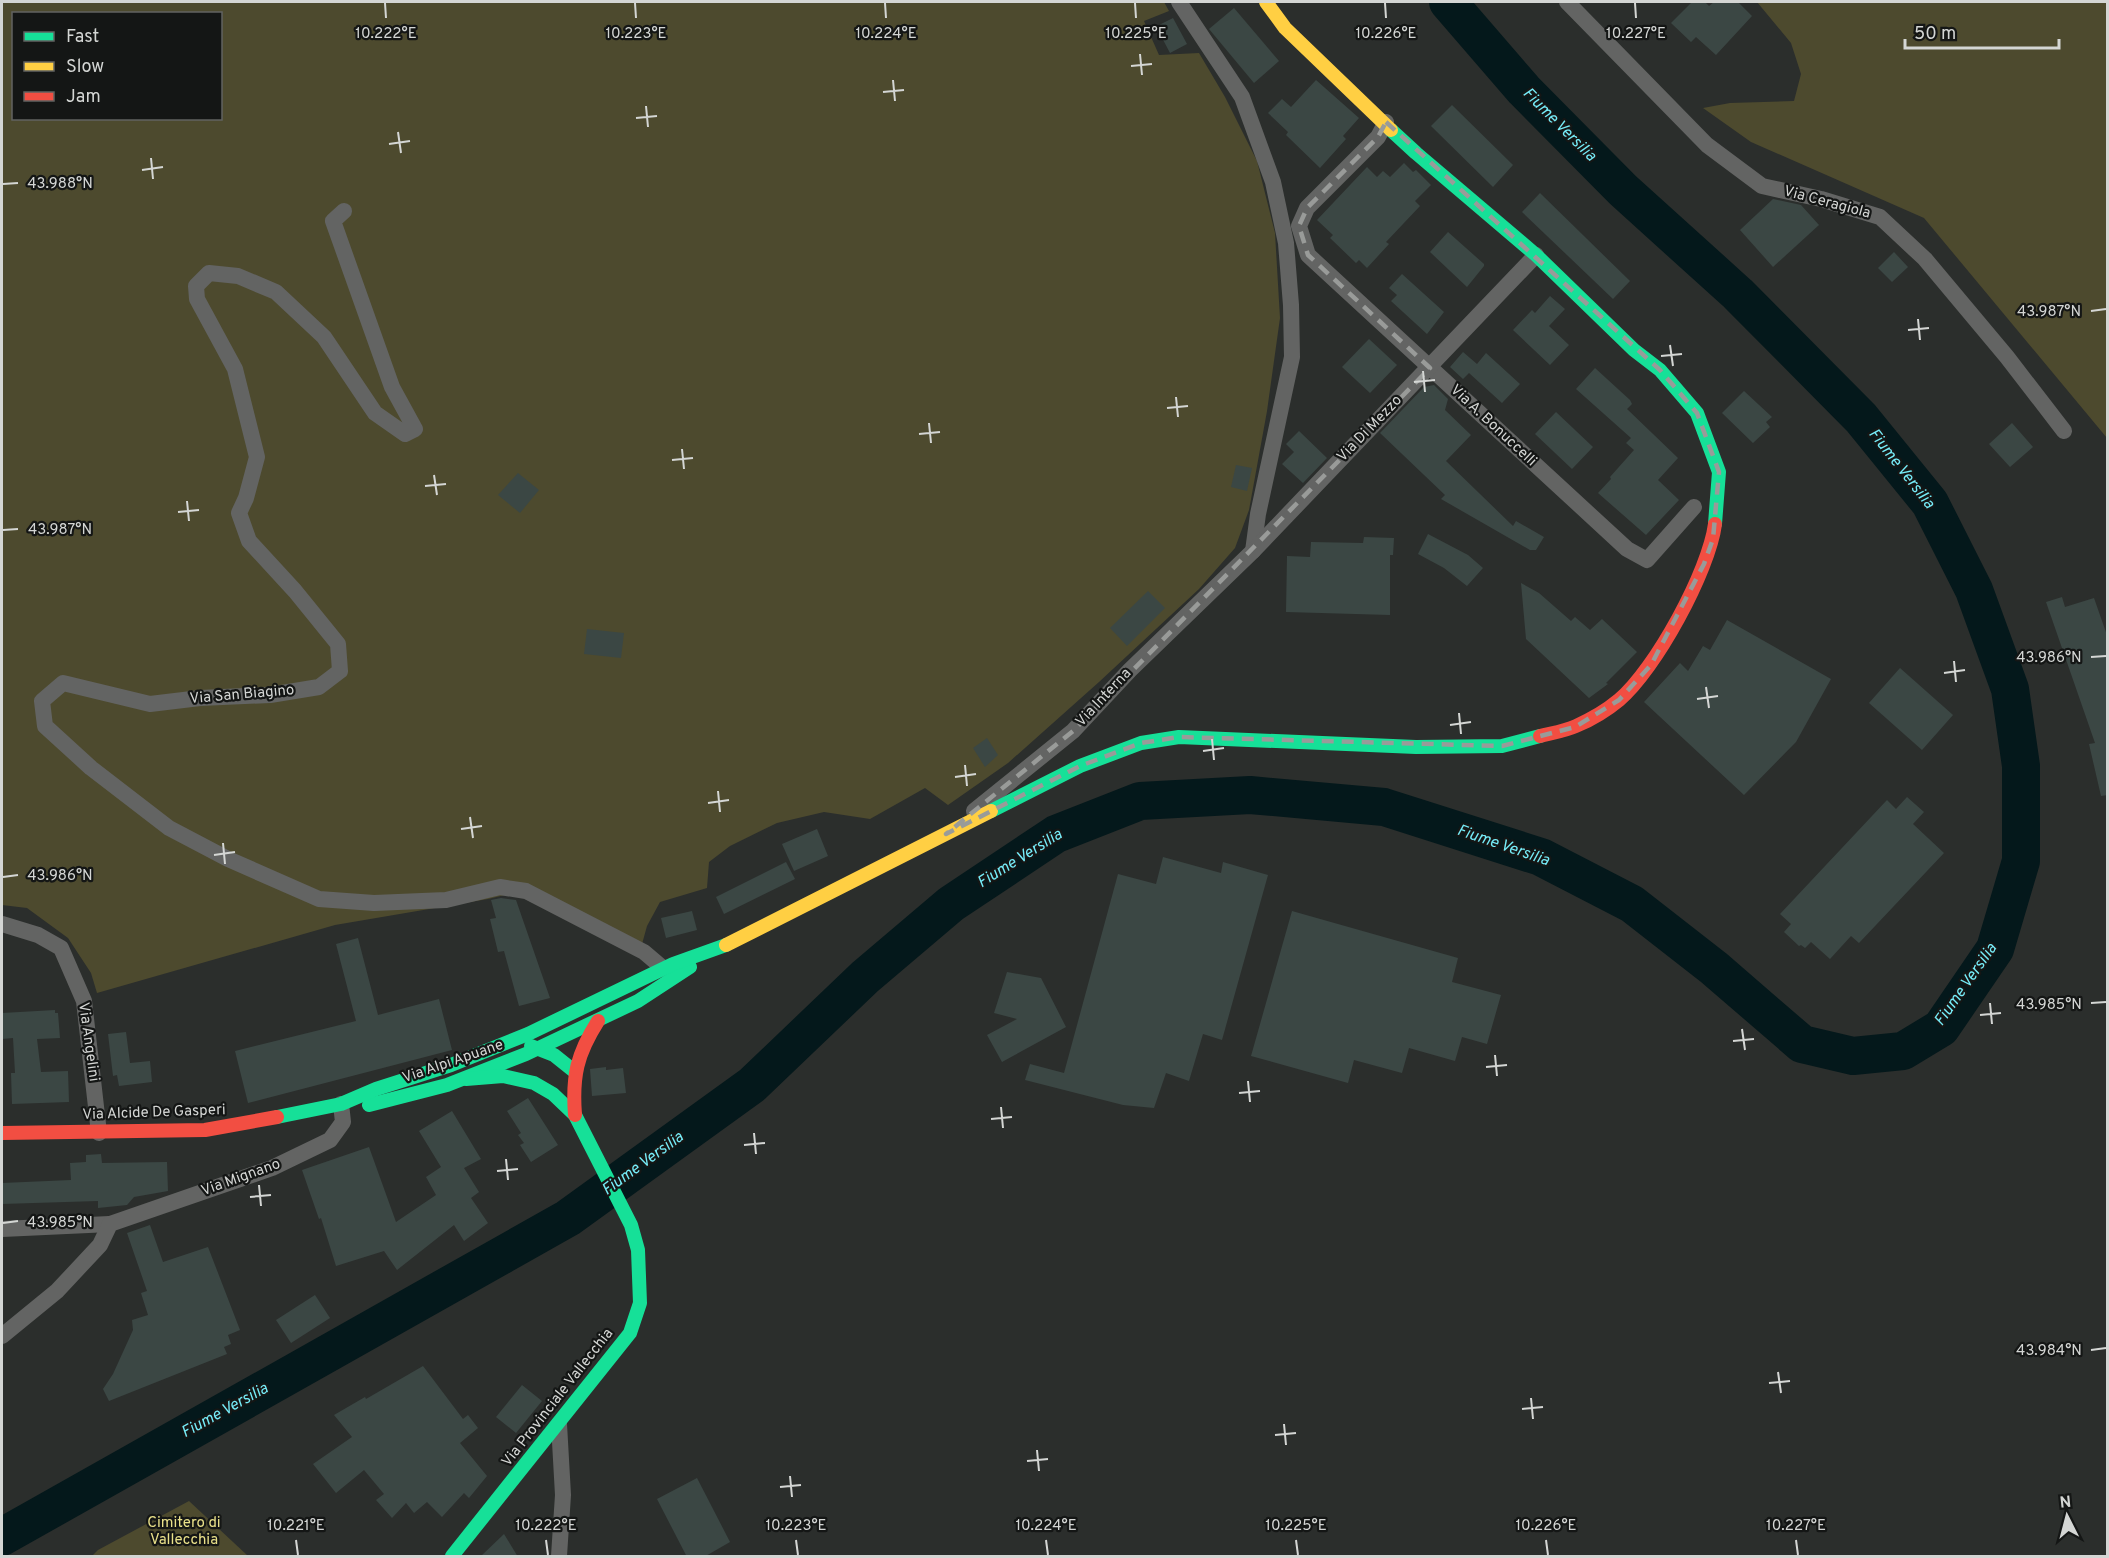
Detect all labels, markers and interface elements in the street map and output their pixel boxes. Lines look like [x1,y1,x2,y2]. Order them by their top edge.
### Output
legend [12,12,222,120]
scale bar [1905,12,2060,50]
text: 50 m [1914,23,1956,46]
text: 10.222°E [355,25,417,44]
text: 10.223°E [605,25,667,44]
text: 10.224°E [855,25,917,44]
text: 10.225°E [1105,25,1167,44]
text: 10.226°E [1355,25,1417,44]
text: 10.227°E [1606,25,1666,44]
text: Fast [66,26,99,49]
text: Slow [66,56,104,79]
water label: Fiume Versilia [1518,84,1601,167]
text: Jam [66,86,101,109]
text: 43.988°N [27,175,93,194]
street label: Via Ceragiola [1782,182,1872,224]
text: 43.987°N [2017,303,2081,322]
street label: Via A. Bonuccelli [1446,381,1540,471]
street label: Via Di Mezzo [1333,391,1407,467]
water label: Fiume Versilia [1863,425,1939,514]
text: 43.987°N [28,521,92,540]
text: 43.986°N [2016,649,2082,668]
street label: Via Interna [1072,665,1136,731]
street label: Via San Biagino [189,681,295,709]
water label: Fiume Versilia [1454,821,1552,871]
water label: Fiume Versilia [974,825,1067,893]
text: 43.986°N [27,867,93,886]
water label: Fiume Versilia [1930,939,2002,1030]
text: 43.985°N [2016,996,2082,1015]
street label: Via Angelini [73,1001,103,1083]
street label: Via Alpi Apuane [400,1036,506,1088]
street label: Via Alcide De Gasperi [82,1101,226,1125]
water label: Fiume Versilia [598,1127,688,1200]
street label: Via Mignano [199,1155,283,1201]
text: 43.985°N [27,1214,93,1233]
street label: Via Provinciale Vallecchia [498,1325,618,1471]
text: 43.984°N [2016,1342,2082,1361]
water label: Fiume Versilia [178,1379,273,1443]
north arrow [2037,1486,2097,1546]
text: N [2059,1493,2072,1514]
park label: Cimitero di Vallecchia [147,1514,221,1550]
text: 10.221°E [267,1517,325,1536]
text: 10.222°E [515,1517,577,1536]
text: 10.223°E [765,1517,827,1536]
text: 10.224°E [1015,1517,1077,1536]
text: 10.225°E [1265,1517,1327,1536]
text: 10.226°E [1515,1517,1577,1536]
text: 10.227°E [1766,1517,1826,1536]

